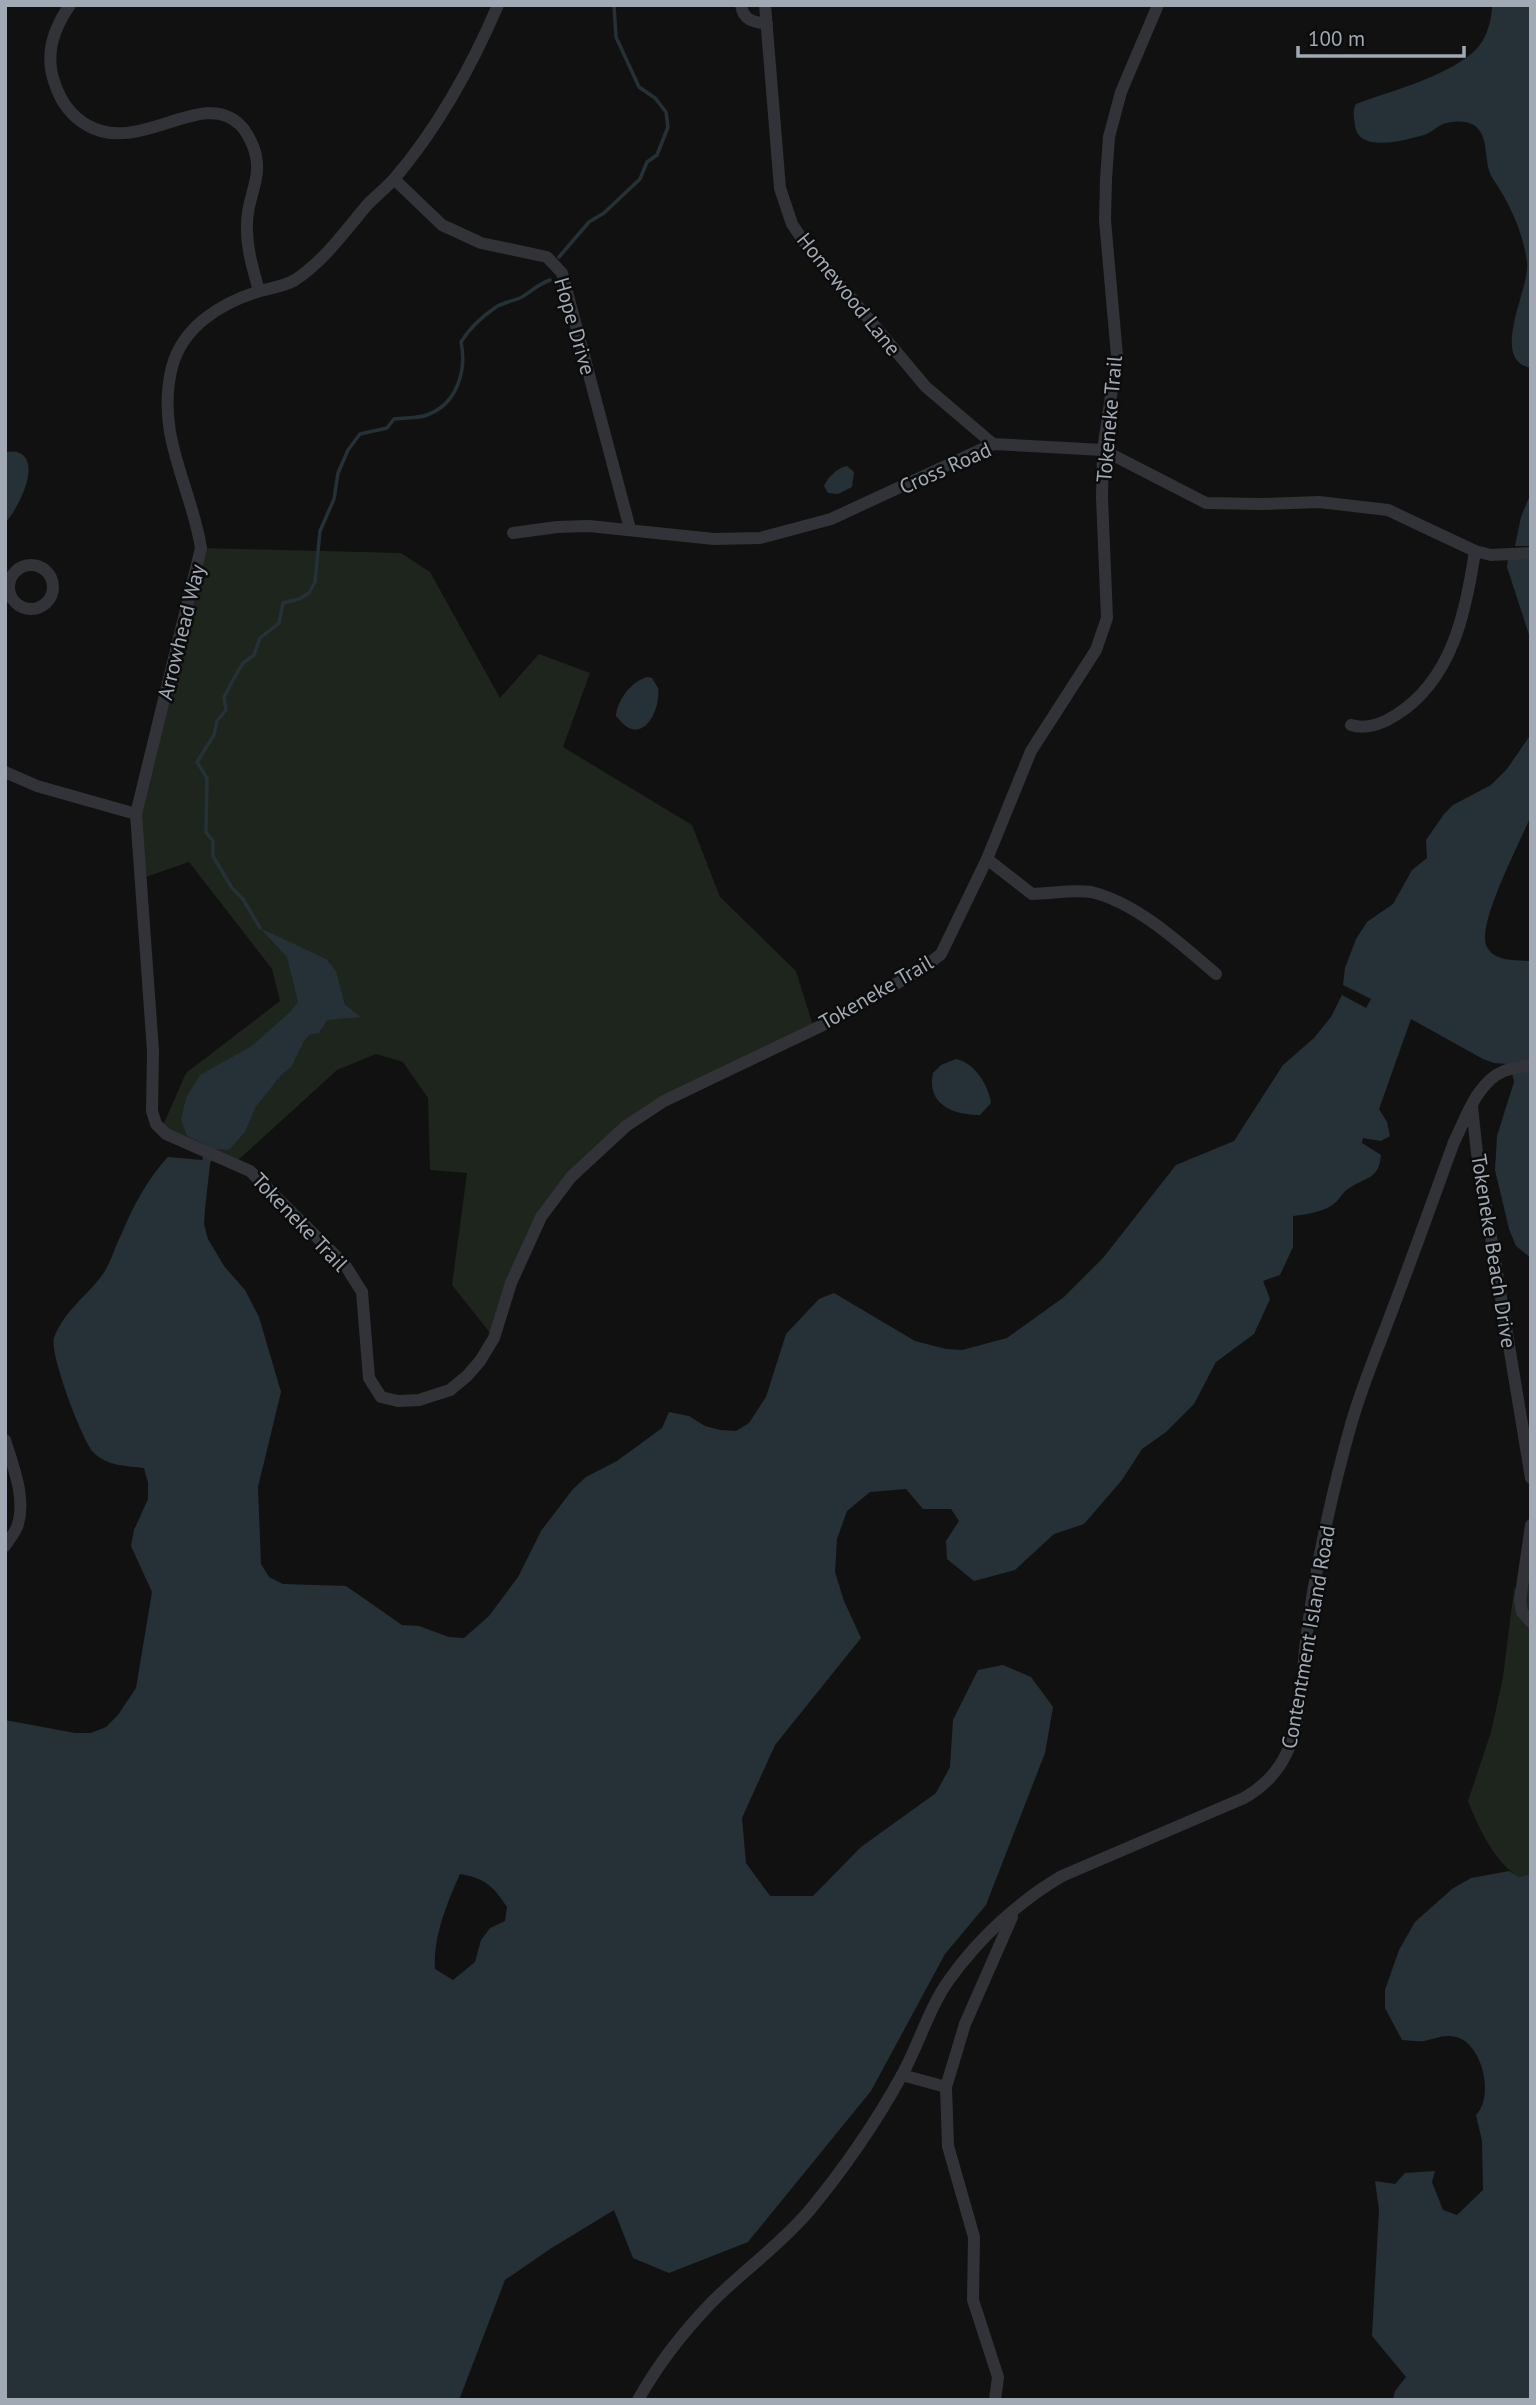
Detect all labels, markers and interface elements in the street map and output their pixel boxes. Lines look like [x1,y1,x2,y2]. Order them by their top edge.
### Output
scale bar [1298,14,1464,58]
text: 100 m [1308,25,1365,52]
street label: Homewood Lane [791,227,907,361]
street label: Hope Drive [548,274,602,378]
street label: Tokeneke Trail [1090,355,1128,483]
street label: Cross Road [895,436,995,500]
street label: Arrowhead Way [151,561,211,703]
street label: Tokeneke Trail [814,949,938,1035]
street label: Tokeneke Beach Drive [1465,1152,1523,1350]
street label: Tokeneke Trail [246,1167,354,1277]
street label: Contentment Island Road [1275,1523,1341,1751]

